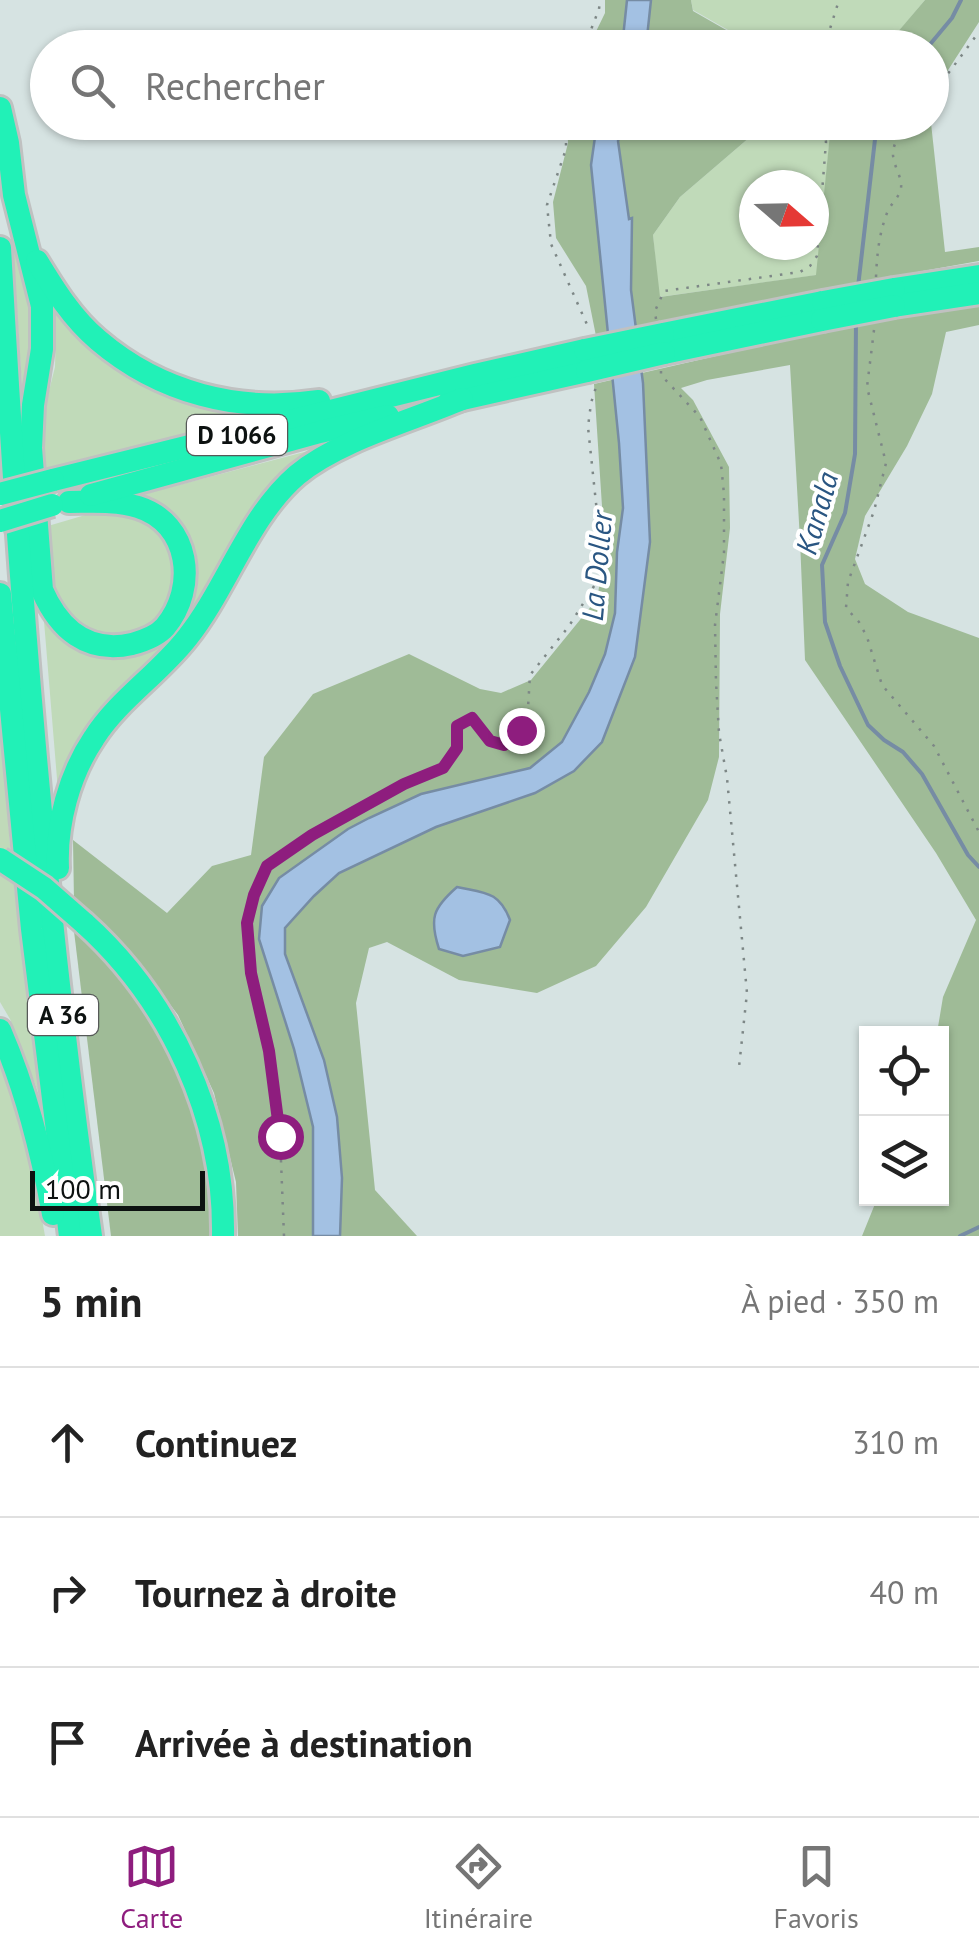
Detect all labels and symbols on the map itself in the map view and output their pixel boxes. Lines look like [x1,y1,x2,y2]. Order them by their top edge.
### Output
north arrow [739,170,829,260]
road number: D 1066 [187,415,287,455]
water label: Kanala [786,467,846,559]
water label: La Doller [572,507,620,622]
route end [499,708,545,754]
road number: A 36 [28,995,98,1035]
route start [258,1114,304,1160]
scale bar [30,1166,205,1210]

